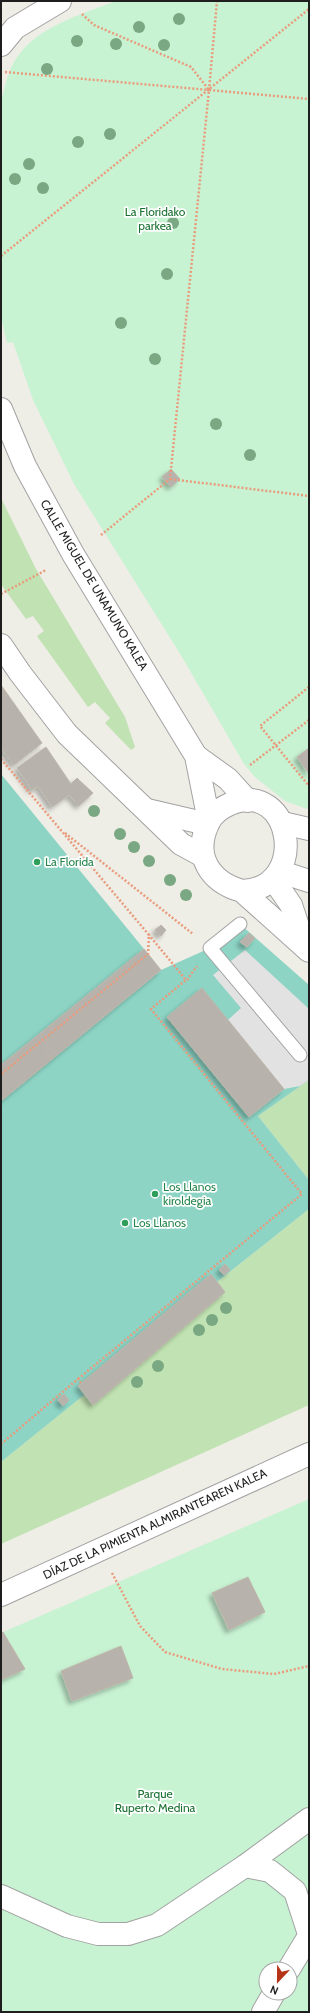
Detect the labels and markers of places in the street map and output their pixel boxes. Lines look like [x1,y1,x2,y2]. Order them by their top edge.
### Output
place label: La Florida [45,854,94,869]
marker: La Florida [32,857,42,867]
place label: Los Llanos kiroldegia [163,1179,216,1208]
marker: Los Llanos kiroldegia [150,1189,160,1199]
place label: Los Llanos [133,1215,186,1230]
marker: Los Llanos [120,1218,130,1228]

